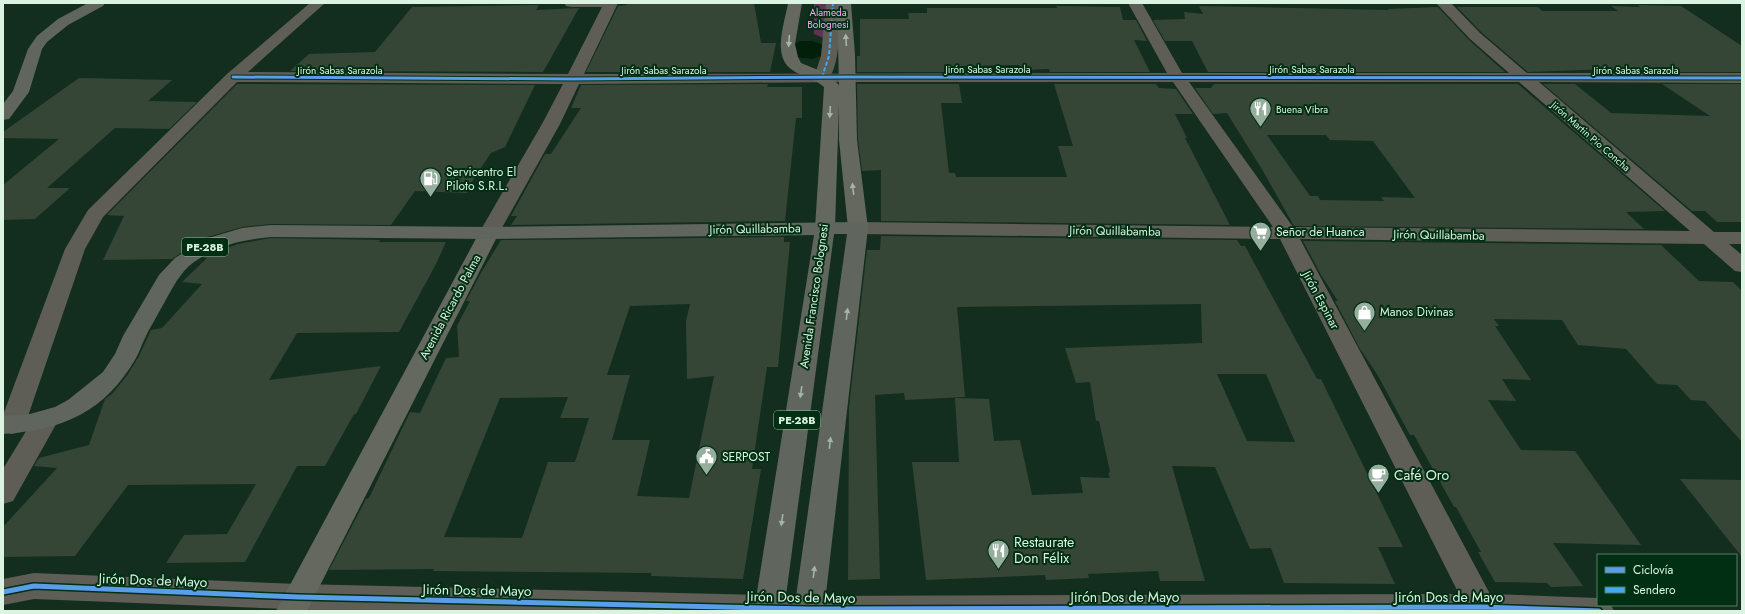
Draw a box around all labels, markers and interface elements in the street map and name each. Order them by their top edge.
park label: Alameda Bolognesi [807,5,849,32]
one-way arrow [843,34,850,46]
one-way arrow [786,35,793,48]
street label: Jirón Sabas Sarazola [943,62,1031,77]
street label: Jirón Sabas Sarazola [1267,62,1355,77]
street label: Jirón Sabas Sarazola [295,63,383,78]
street label: Jirón Sabas Sarazola [619,63,707,78]
street label: Jirón Sabas Sarazola [1591,63,1679,78]
restaurant icon: Buena Vibra [1247,96,1273,129]
street label: Jirón Martin Pio Concha [1546,96,1634,175]
place label: Buena Vibra [1276,102,1328,117]
one-way arrow [827,106,834,118]
place label: Servicentro El Piloto S.R.L. [446,163,516,195]
fuel station icon: Servicentro El Piloto S.R.L. [417,166,443,199]
one-way arrow [850,183,857,195]
street label: Jirón Quillabamba [707,219,801,239]
supermarket icon: Señor de Huanca [1248,219,1274,252]
street label: Jirón Quillabamba [1067,221,1161,241]
street label: Avenida Francisco Bolognesi [795,223,833,369]
place label: Señor de Huanca [1276,223,1365,241]
street label: Jirón Quillabamba [1391,225,1485,245]
road number: PE-28B [182,238,228,256]
street label: Avenida Ricardo Palma [415,251,485,363]
street label: Jirón Espinar [1297,266,1344,333]
shop icon: Manos Divinas [1352,299,1378,332]
place label: Manos Divinas [1380,303,1454,321]
one-way arrow [844,308,850,320]
one-way arrow [798,385,804,398]
road number: PE-28B [774,411,820,429]
one-way arrow [827,437,833,449]
public building icon: SERPOST [694,444,720,477]
place label: SERPOST [722,448,771,466]
cafe icon: Café Oro [1366,462,1392,495]
place label: Café Oro [1394,465,1449,485]
one-way arrow [779,514,785,526]
place label: Restaurate Don Félix [1014,532,1074,568]
restaurant icon: Restaurate Don Félix [985,537,1011,570]
legend [1597,554,1737,606]
text: Ciclovía [1633,561,1674,579]
one-way arrow [811,566,817,578]
street label: Jirón Dos de Mayo [96,568,208,592]
street label: Jirón Dos de Mayo [420,579,532,601]
text: Sendero [1633,581,1676,599]
street label: Jirón Dos de Mayo [744,586,856,608]
street label: Jirón Dos de Mayo [1069,587,1180,607]
street label: Jirón Dos de Mayo [1393,587,1504,607]

